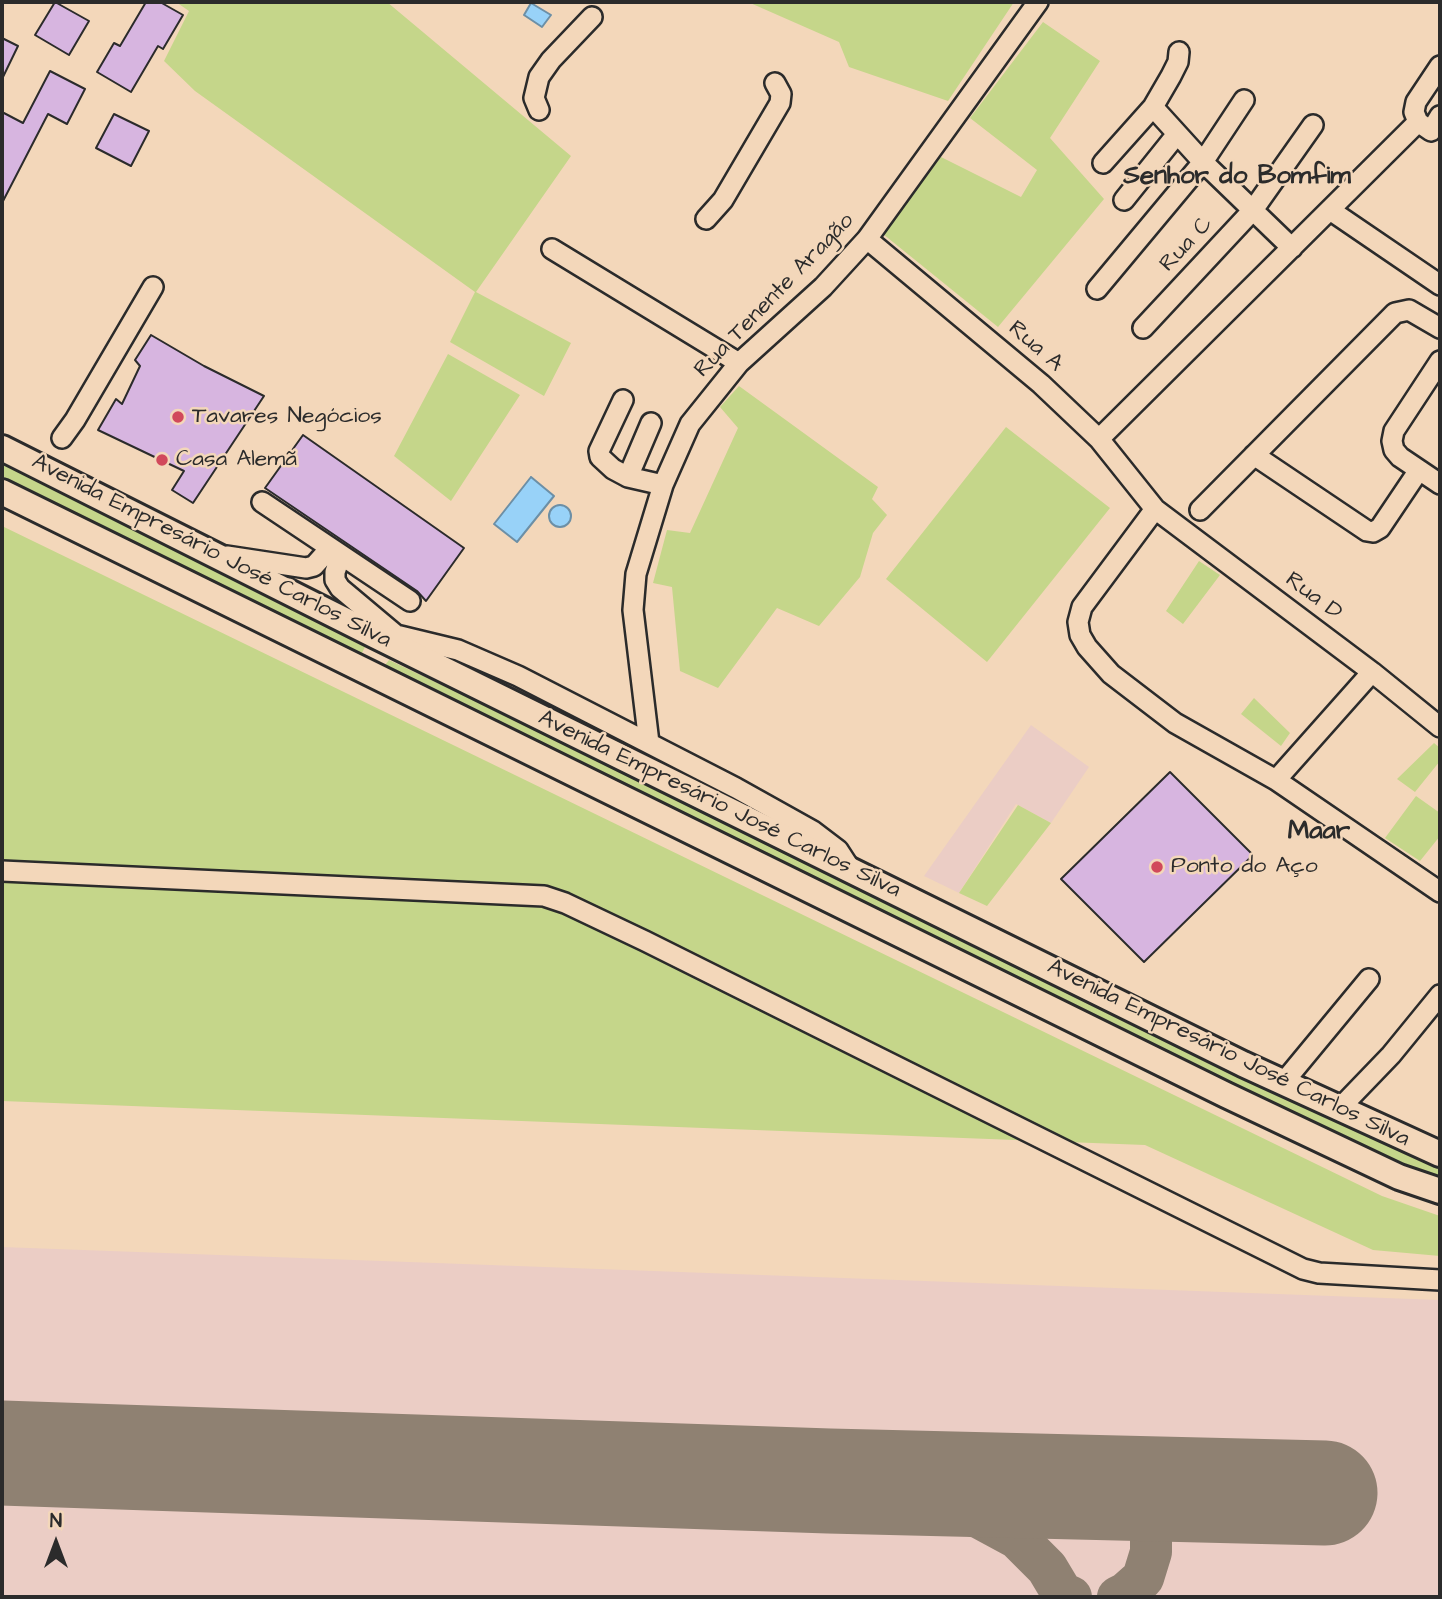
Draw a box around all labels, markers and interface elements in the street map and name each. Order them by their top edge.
district label: Senhor do Bomfim [1123,162,1351,194]
street label: Rua Tenente Aragão [689,208,861,384]
street label: Rua C [1155,212,1219,278]
street label: Rua A [1002,316,1068,378]
place label: Tavares Negócios [192,403,382,431]
marker: Tavares Negócios [170,409,186,425]
place label: Casa Alemã [176,446,297,474]
street label: Avenida Empresário José Carlos Silva [27,449,395,655]
marker: Casa Alemã [154,452,170,468]
street label: Rua D [1279,567,1347,627]
street label: Avenida Empresário José Carlos Silva [533,705,905,905]
district label: Maar [1288,817,1350,849]
place label: Ponto do Aço [1171,853,1318,881]
marker: Ponto do Aço [1149,859,1165,875]
street label: Avenida Empresário José Carlos Silva [1042,954,1414,1154]
north arrow [21,1508,91,1578]
text: N [50,1508,62,1535]

